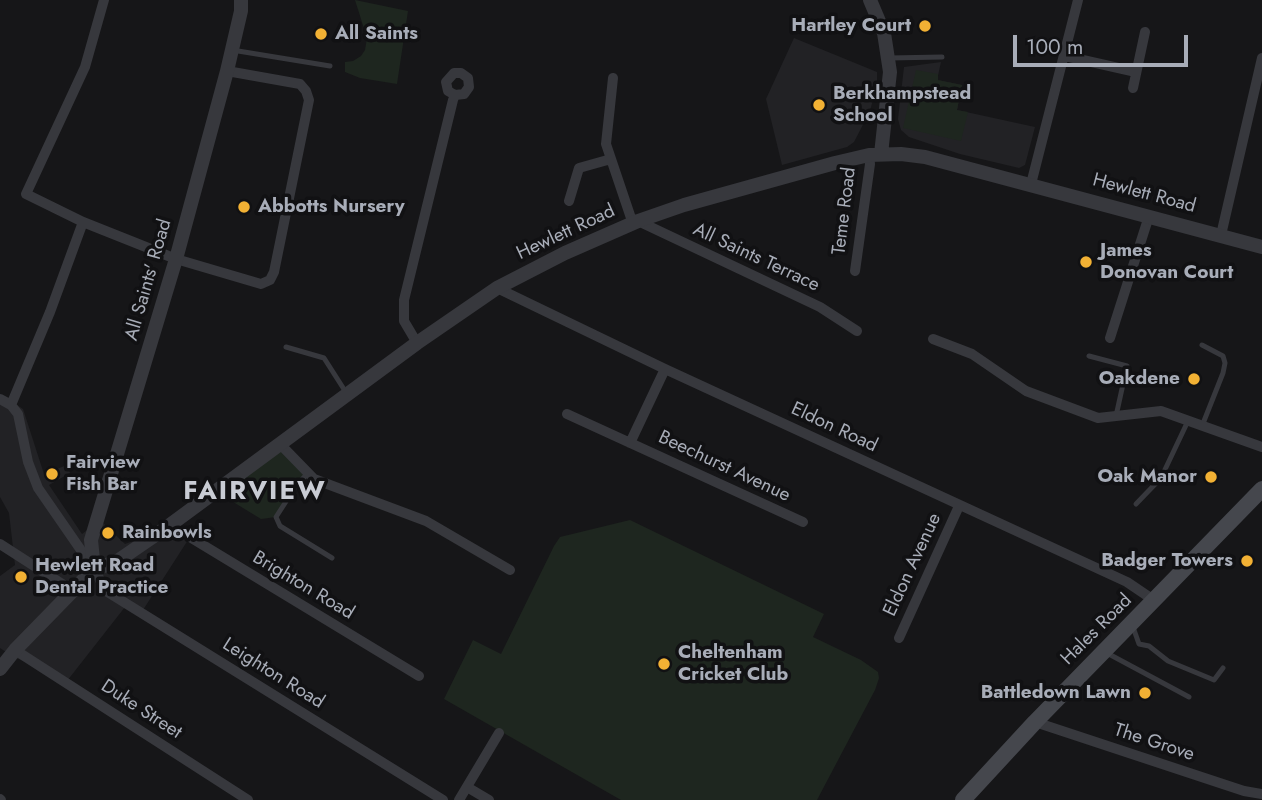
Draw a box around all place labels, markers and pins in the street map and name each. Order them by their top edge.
place label: Hartley Court [791,15,911,37]
marker: Hartley Court [917,18,933,34]
place label: All Saints [335,23,418,45]
marker: All Saints [313,26,329,42]
place label: Berkhampstead School [833,83,971,127]
marker: Berkhampstead School [811,97,827,113]
place label: Abbotts Nursery [258,196,405,218]
marker: Abbotts Nursery [236,199,252,215]
place label: James Donovan Court [1100,240,1233,284]
marker: James Donovan Court [1078,254,1094,270]
place label: Oakdene [1099,368,1180,390]
marker: Oakdene [1186,371,1202,387]
place label: Fairview Fish Bar [66,452,140,496]
marker: Fairview Fish Bar [44,466,60,482]
place label: Oak Manor [1097,466,1197,488]
marker: Oak Manor [1203,469,1219,485]
place label: Rainbowls [122,522,212,544]
marker: Rainbowls [100,525,116,541]
place label: Badger Towers [1101,550,1233,572]
marker: Badger Towers [1239,553,1255,569]
place label: Hewlett Road Dental Practice [35,555,168,599]
marker: Hewlett Road Dental Practice [13,569,29,585]
place label: Cheltenham Cricket Club [678,642,788,686]
marker: Cheltenham Cricket Club [656,656,672,672]
place label: Battledown Lawn [981,682,1131,704]
marker: Battledown Lawn [1137,685,1153,701]

